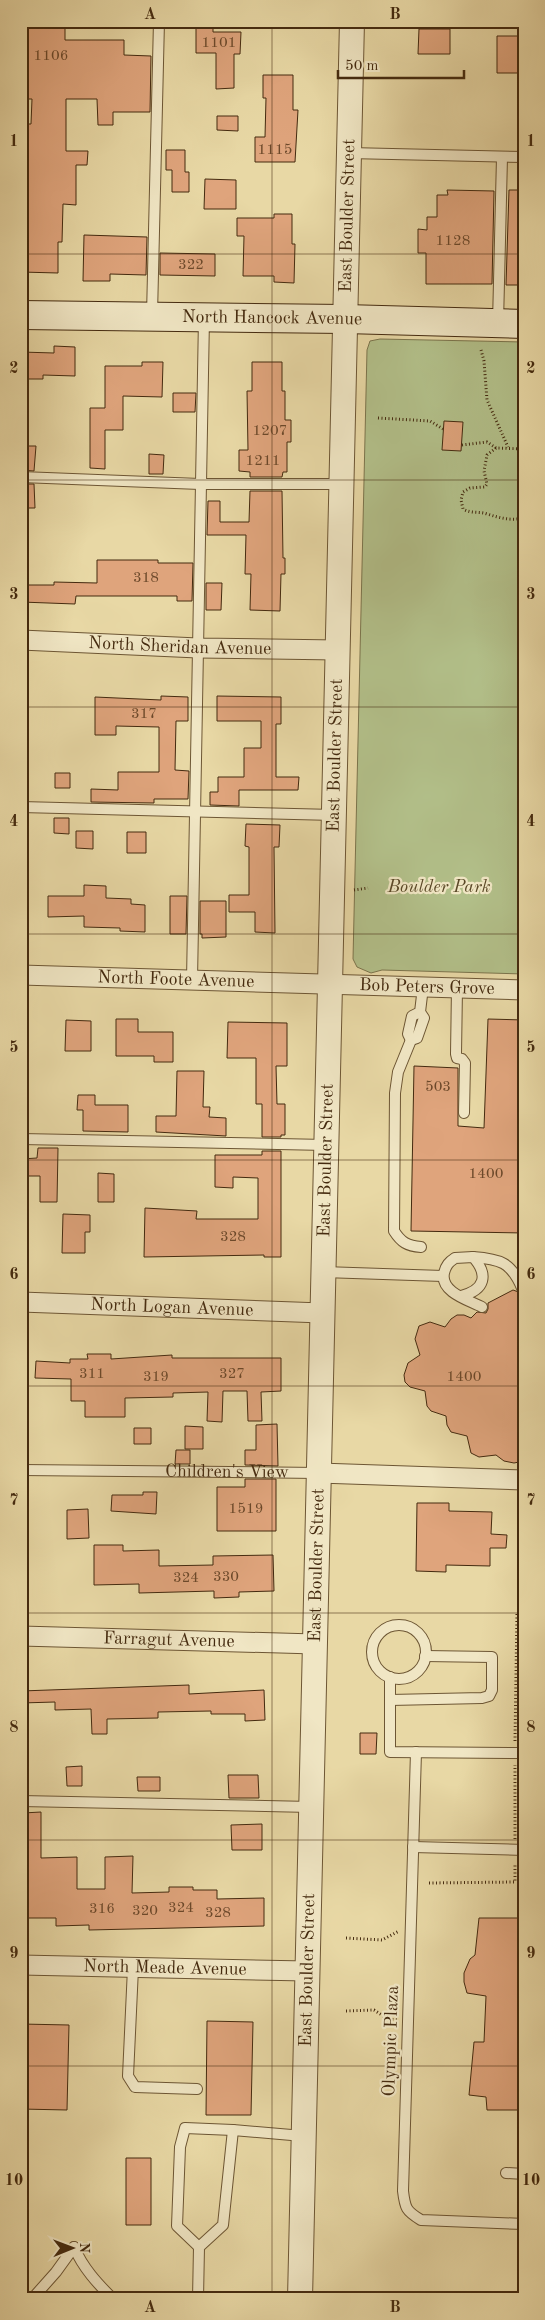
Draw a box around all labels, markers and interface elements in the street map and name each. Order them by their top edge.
text: A [144,7,156,23]
text: B [389,7,401,23]
house number: 1101 [202,36,236,51]
scale bar [338,48,464,80]
house number: 1106 [34,49,68,64]
text: 50 m [345,59,379,74]
text: 1 [9,134,19,150]
text: 1 [526,134,536,150]
street label: East Boulder Street [337,138,358,293]
house number: 1115 [258,143,292,158]
house number: 1128 [436,234,470,249]
house number: 322 [178,258,204,273]
street label: North Hancock Avenue [182,308,362,328]
text: 2 [9,361,19,377]
text: 2 [526,361,536,377]
house number: 1207 [253,424,287,439]
house number: 1211 [246,454,280,469]
house number: 318 [133,571,159,586]
text: 3 [9,587,19,603]
text: 3 [526,587,536,603]
street label: North Sheridan Avenue [88,634,272,658]
street label: East Boulder Street [324,678,346,833]
house number: 317 [131,707,157,722]
text: 4 [9,814,19,830]
text: 4 [526,814,536,830]
park label: Boulder Park [386,878,491,896]
street label: North Foote Avenue [97,968,255,991]
street label: Bob Peters Grove [359,976,495,998]
text: 5 [9,1040,19,1056]
text: 5 [526,1040,536,1056]
house number: 503 [425,1080,451,1095]
street label: East Boulder Street [315,1083,337,1238]
house number: 1400 [469,1167,503,1182]
house number: 328 [220,1230,246,1245]
text: 6 [9,1267,19,1283]
text: 6 [526,1267,536,1283]
street label: North Logan Avenue [90,1296,254,1319]
house number: 311 [79,1367,105,1382]
house number: 327 [219,1367,245,1382]
house number: 319 [143,1370,169,1385]
house number: 1400 [447,1370,481,1385]
street label: Children's View [165,1462,289,1482]
street label: East Boulder Street [306,1488,328,1642]
text: 7 [9,1493,19,1509]
text: 7 [526,1493,536,1509]
house number: 1519 [229,1502,263,1517]
house number: 330 [213,1570,239,1585]
house number: 324 [173,1571,199,1586]
street label: Farragut Avenue [103,1629,235,1651]
text: 8 [9,1720,19,1736]
text: 8 [526,1720,536,1736]
street label: East Boulder Street [297,1893,318,2047]
house number: 324 [168,1901,194,1916]
house number: 316 [89,1902,115,1917]
house number: 320 [132,1904,158,1919]
house number: 328 [205,1906,231,1921]
text: 9 [9,1946,19,1962]
text: 9 [526,1946,536,1962]
street label: North Meade Avenue [83,1957,247,1979]
street label: Olympic Plaza [380,1985,402,2097]
text: 10 [5,2173,23,2189]
text: 10 [522,2173,540,2189]
north arrow [48,2222,98,2272]
text: N [77,2242,91,2254]
text: A [144,2300,156,2316]
text: B [389,2300,401,2316]

